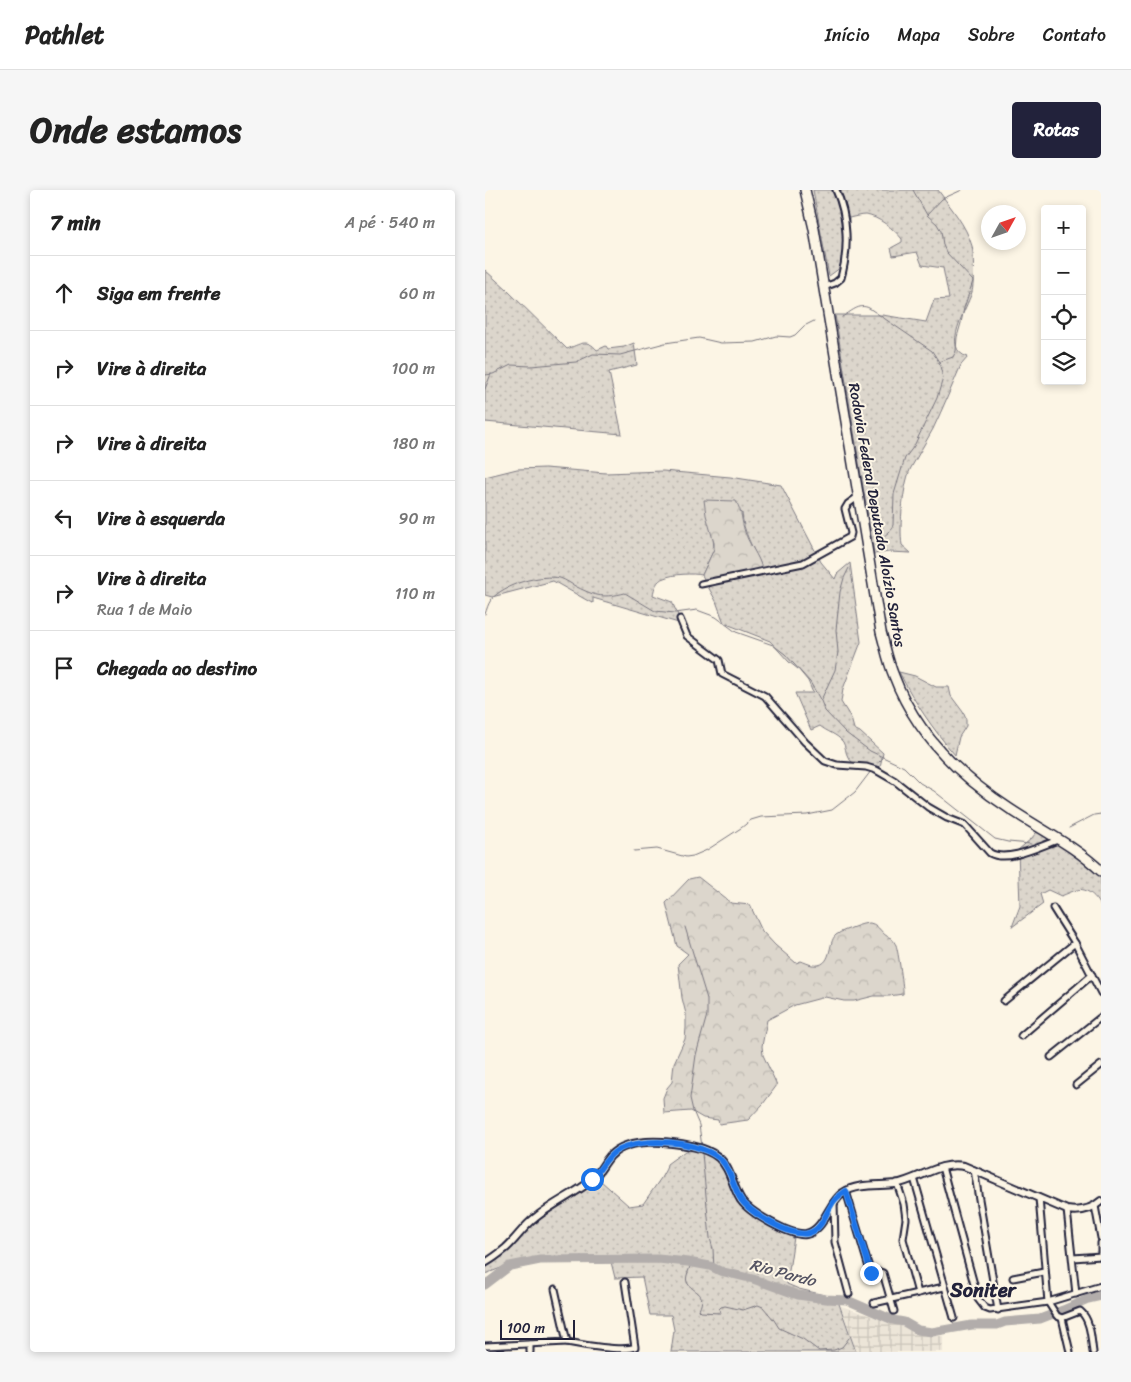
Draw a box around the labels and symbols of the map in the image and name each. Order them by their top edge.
north arrow [981,205,1026,250]
street label: Rodovia Federal Deputado Aloízio Santos [841,381,913,649]
route start [581,1168,604,1191]
water label: Rio Pardo [747,1250,821,1296]
route end [860,1262,883,1285]
district label: Soniter [949,1273,1018,1308]
scale bar [500,1317,575,1340]

